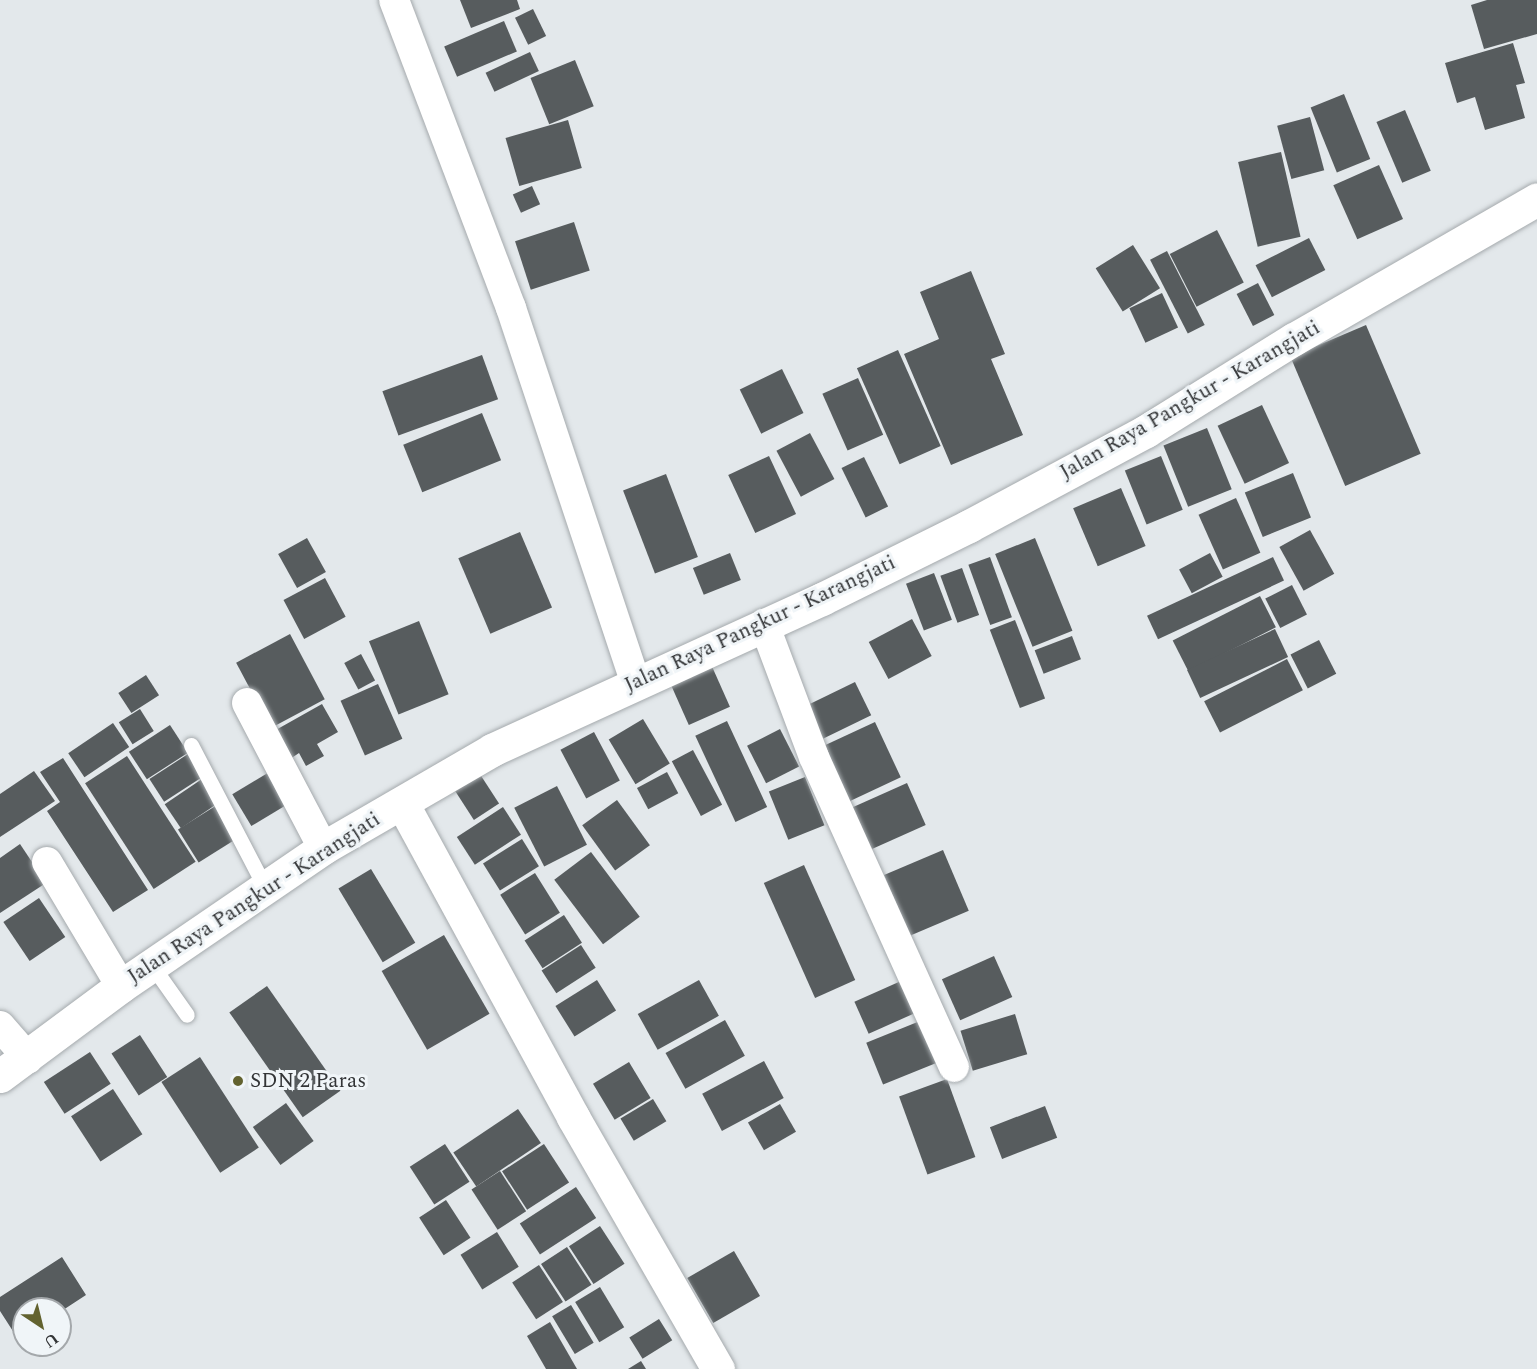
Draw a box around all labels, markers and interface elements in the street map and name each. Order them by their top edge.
street label: Jalan Raya Pangkur - Karangjati [1055,315,1325,485]
street label: Jalan Raya Pangkur - Karangjati [620,550,900,698]
street label: Jalan Raya Pangkur - Karangjati [123,807,385,989]
place label: SDN 2 Paras [250,1068,366,1094]
marker: SDN 2 Paras [231,1074,245,1088]
north arrow [12,1297,72,1357]
text: U [39,1326,64,1354]

